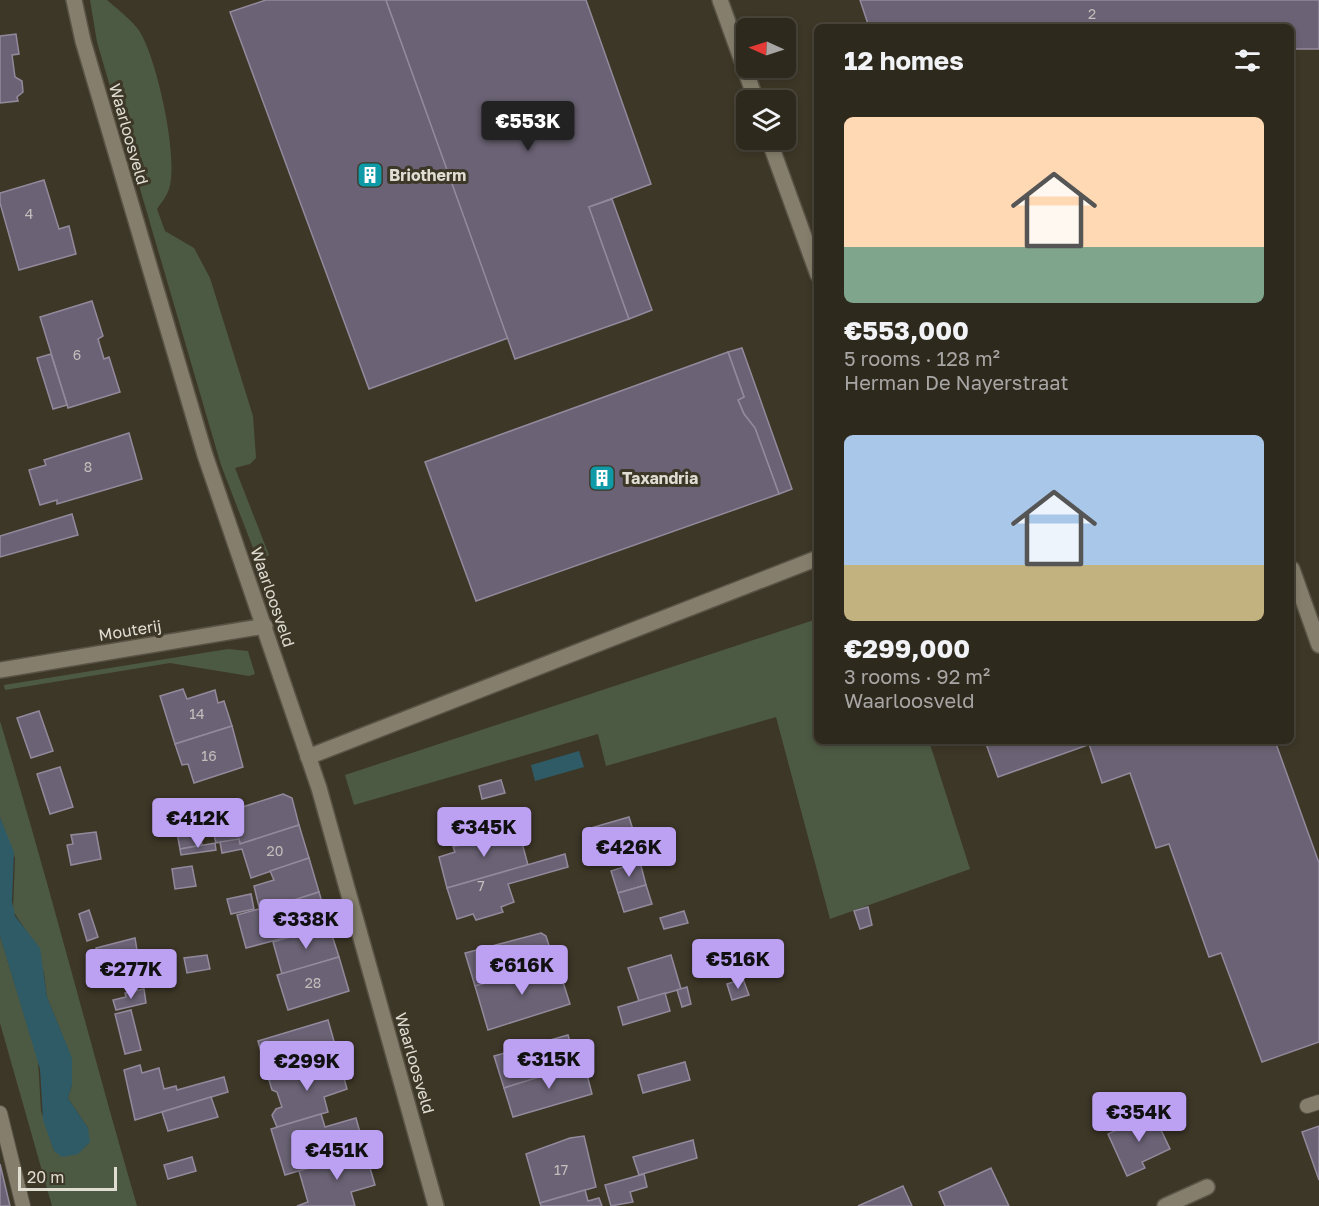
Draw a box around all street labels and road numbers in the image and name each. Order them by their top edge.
street label: Waarloosveld [105,81,153,187]
street label: Waarloosveld [247,544,299,650]
street label: Mouterij [97,615,163,645]
street label: Waarloosveld [391,1010,439,1116]

